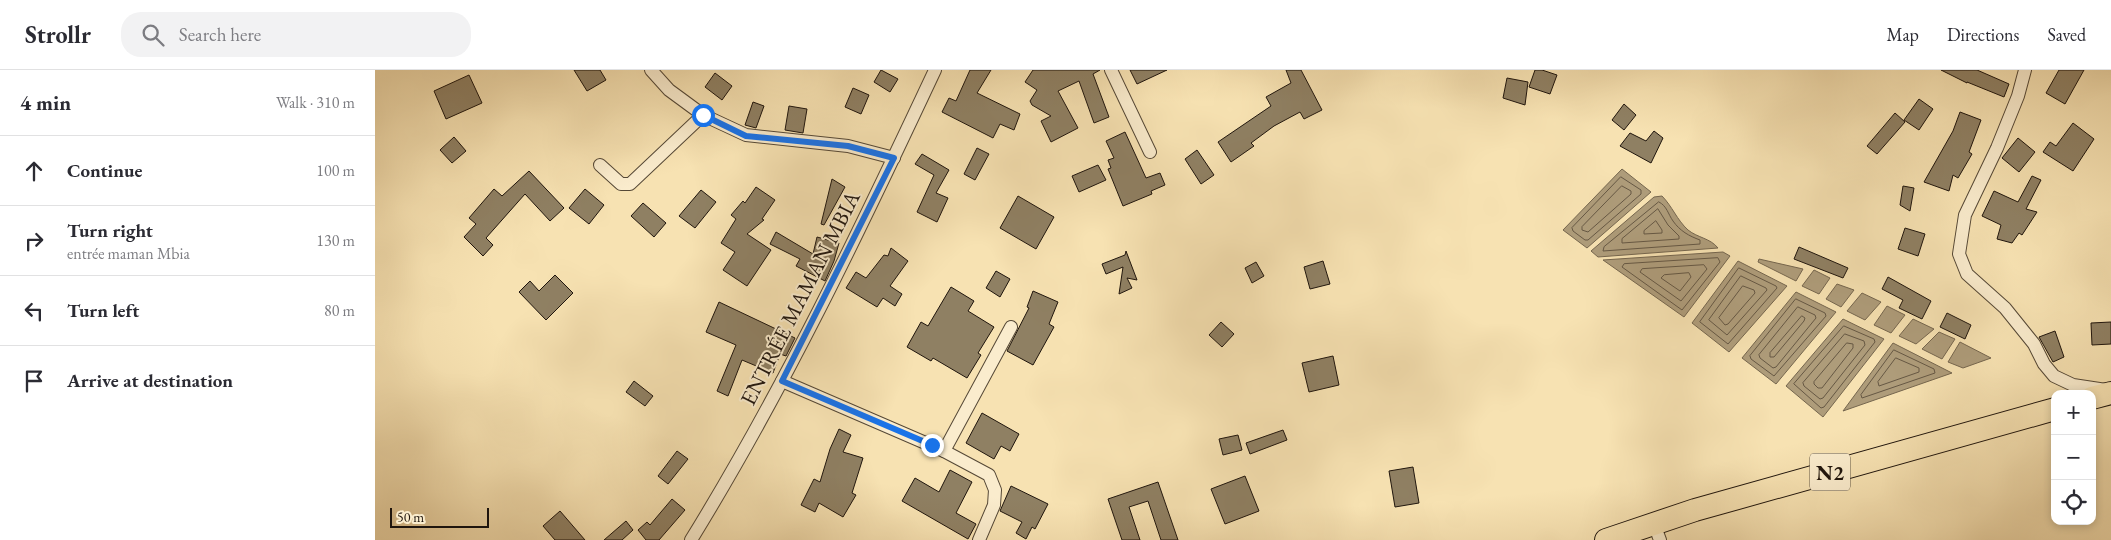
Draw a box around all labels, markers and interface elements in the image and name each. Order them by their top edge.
search box [121,12,471,57]
text: Strollr [25,19,91,50]
icon: search [139,21,167,49]
text: Search here [179,22,261,47]
text: Map [1887,23,1919,46]
text: Directions [1947,23,2019,46]
text: Saved [2047,23,2086,46]
text: 4 min [20,89,71,116]
text: Walk · 310 m [276,92,355,113]
route start [692,104,715,127]
icon: ahead [20,157,48,185]
text: Continue [67,158,142,183]
text: 100 m [316,160,355,181]
street label: ENTRÉE MAMAN MBIA [733,185,867,410]
text: Turn right [67,218,153,243]
icon: right [20,227,48,255]
text: 130 m [316,230,355,251]
text: entrée maman Mbia [67,243,190,264]
icon: left [20,297,48,325]
text: Turn left [67,298,139,323]
text: 80 m [324,300,355,321]
icon: arrive [20,367,48,395]
text: Arrive at destination [67,368,233,393]
map controls [2051,390,2096,525]
button: + [2051,390,2096,435]
route end [921,434,944,457]
button: − [2051,435,2096,480]
road number: N2 [1810,454,1850,491]
button: locate [2051,480,2096,525]
scale bar [390,505,489,528]
text: 50 m [397,508,424,526]

